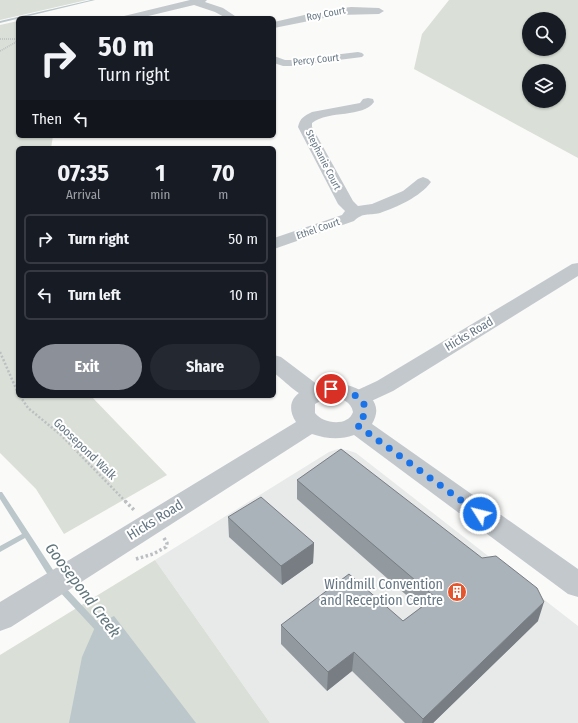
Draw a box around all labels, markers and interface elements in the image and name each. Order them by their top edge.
street label: Roy Court [305,4,347,24]
map controls [522,12,566,108]
button: search [522,12,566,56]
text: 50 m [98,30,154,63]
icon: right [32,32,84,84]
street label: Percy Court [292,52,340,68]
text: Turn right [98,64,170,86]
button: layers [522,64,566,108]
icon: left [70,108,92,130]
text: Then [32,110,62,128]
street label: Stephanie Court [303,128,344,193]
text: 07:35 [57,159,109,187]
text: 1 [155,159,165,187]
text: 70 [212,159,235,187]
text: Arrival [66,187,100,202]
text: min [150,187,170,202]
text: m [218,187,228,202]
street label: Ethel Court [295,216,342,242]
icon: right [34,228,56,250]
text: Turn right [68,230,129,248]
text: 50 m [228,230,258,248]
icon: left [34,284,56,306]
text: Turn left [68,286,121,304]
text: 10 m [229,286,258,304]
street label: Hicks Road [442,314,496,354]
button: Exit [32,344,142,390]
button: Share [150,344,260,390]
pin [314,372,348,406]
icon: arrive [320,378,342,400]
street label: Goosepond Walk [51,415,120,483]
position arrow [459,493,501,535]
street label: Hicks Road [124,496,186,544]
water label: Goosepond Creek [41,539,125,641]
place label: Windmill Convention and Reception Centre [320,576,443,609]
building icon: Windmill Convention and Reception Centre [446,581,468,603]

